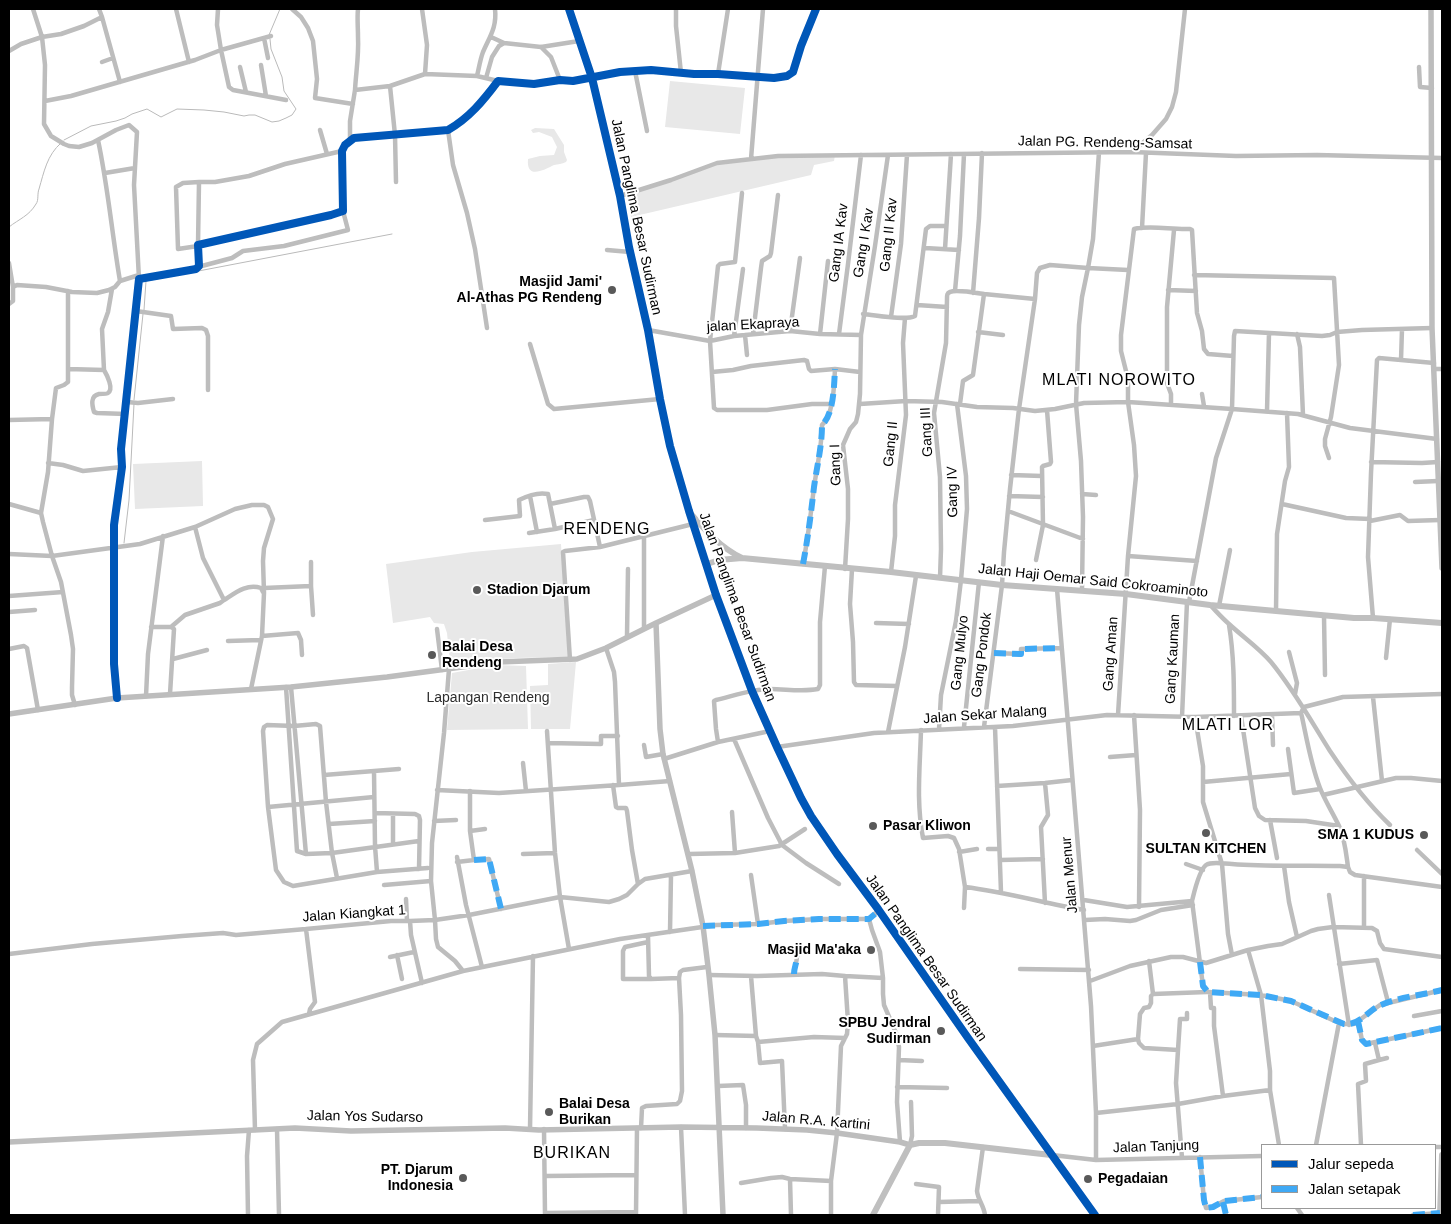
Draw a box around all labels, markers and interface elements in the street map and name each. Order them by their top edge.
street label: Jalan Panglima Besar Sudirman [607,117,665,317]
street label: Jalan PG. Rendeng-Samsat [1018,133,1192,153]
street label: Gang II Kav [877,197,901,273]
street label: Gang IA Kav [826,203,852,283]
street label: Gang I Kav [850,207,878,279]
place label: Masjid Jami' Al-Athas PG Rendeng [457,274,602,306]
marker: Masjid Jami' Al-Athas PG Rendeng [606,284,618,296]
street label: jalan Ekapraya [706,314,800,336]
district label: MLATI NOROWITO [1040,371,1198,391]
street label: Gang III [917,407,937,457]
street label: Gang II [880,420,902,468]
street label: Gang I [827,444,845,486]
street label: Gang IV [944,466,962,518]
street label: Jalan Panglima Besar Sudirman [695,510,779,704]
district label: RENDENG [563,520,651,540]
street label: Jalan Haji Oemar Said Cokroaminoto [977,561,1209,601]
place label: Stadion Djarum [487,582,590,598]
marker: Stadion Djarum [471,584,483,596]
street label: Gang Pondok [968,611,996,699]
street label: Gang Kauman [1162,613,1184,705]
street label: Gang Mulyo [948,615,972,691]
street label: Gang Aman [1100,616,1122,692]
place label: Balai Desa Rendeng [442,639,513,672]
marker: Balai Desa Rendeng [426,649,438,661]
park label: Lapangan Rendeng [426,690,550,706]
street label: Jalan Sekar Malang [923,702,1047,728]
district label: MLATI LOR [1181,716,1275,736]
place label: Pasar Kliwon [883,818,971,834]
marker: Pasar Kliwon [867,820,879,832]
marker: SULTAN KITCHEN [1200,827,1212,839]
place label: SMA 1 KUDUS [1318,827,1414,843]
marker: SMA 1 KUDUS [1418,829,1430,841]
street label: Jalan Menur [1058,836,1082,914]
place label: SULTAN KITCHEN [1146,841,1266,857]
street label: Jalan Panglima Besar Sudirman [862,871,990,1045]
street label: Jalan Kiangkat 1 [302,902,406,926]
place label: Masjid Ma'aka [767,942,861,958]
marker: Masjid Ma'aka [865,944,877,956]
place label: SPBU Jendral Sudirman [838,1015,931,1048]
marker: SPBU Jendral Sudirman [935,1025,947,1037]
place label: Balai Desa Burikan [559,1096,630,1128]
marker: Balai Desa Burikan [543,1106,555,1118]
street label: Jalan Yos Sudarso [307,1108,423,1126]
street label: Jalan R.A. Kartini [761,1108,871,1134]
street label: Jalan Tanjung [1113,1137,1199,1157]
district label: BURIKAN [532,1144,612,1164]
legend [1261,1144,1436,1209]
text: Jalur sepeda [1308,1155,1394,1172]
place label: PT. Djarum Indonesia [381,1162,453,1194]
place label: Pegadaian [1098,1171,1168,1187]
marker: PT. Djarum Indonesia [457,1172,469,1184]
marker: Pegadaian [1082,1173,1094,1185]
text: Jalan setapak [1308,1180,1401,1197]

